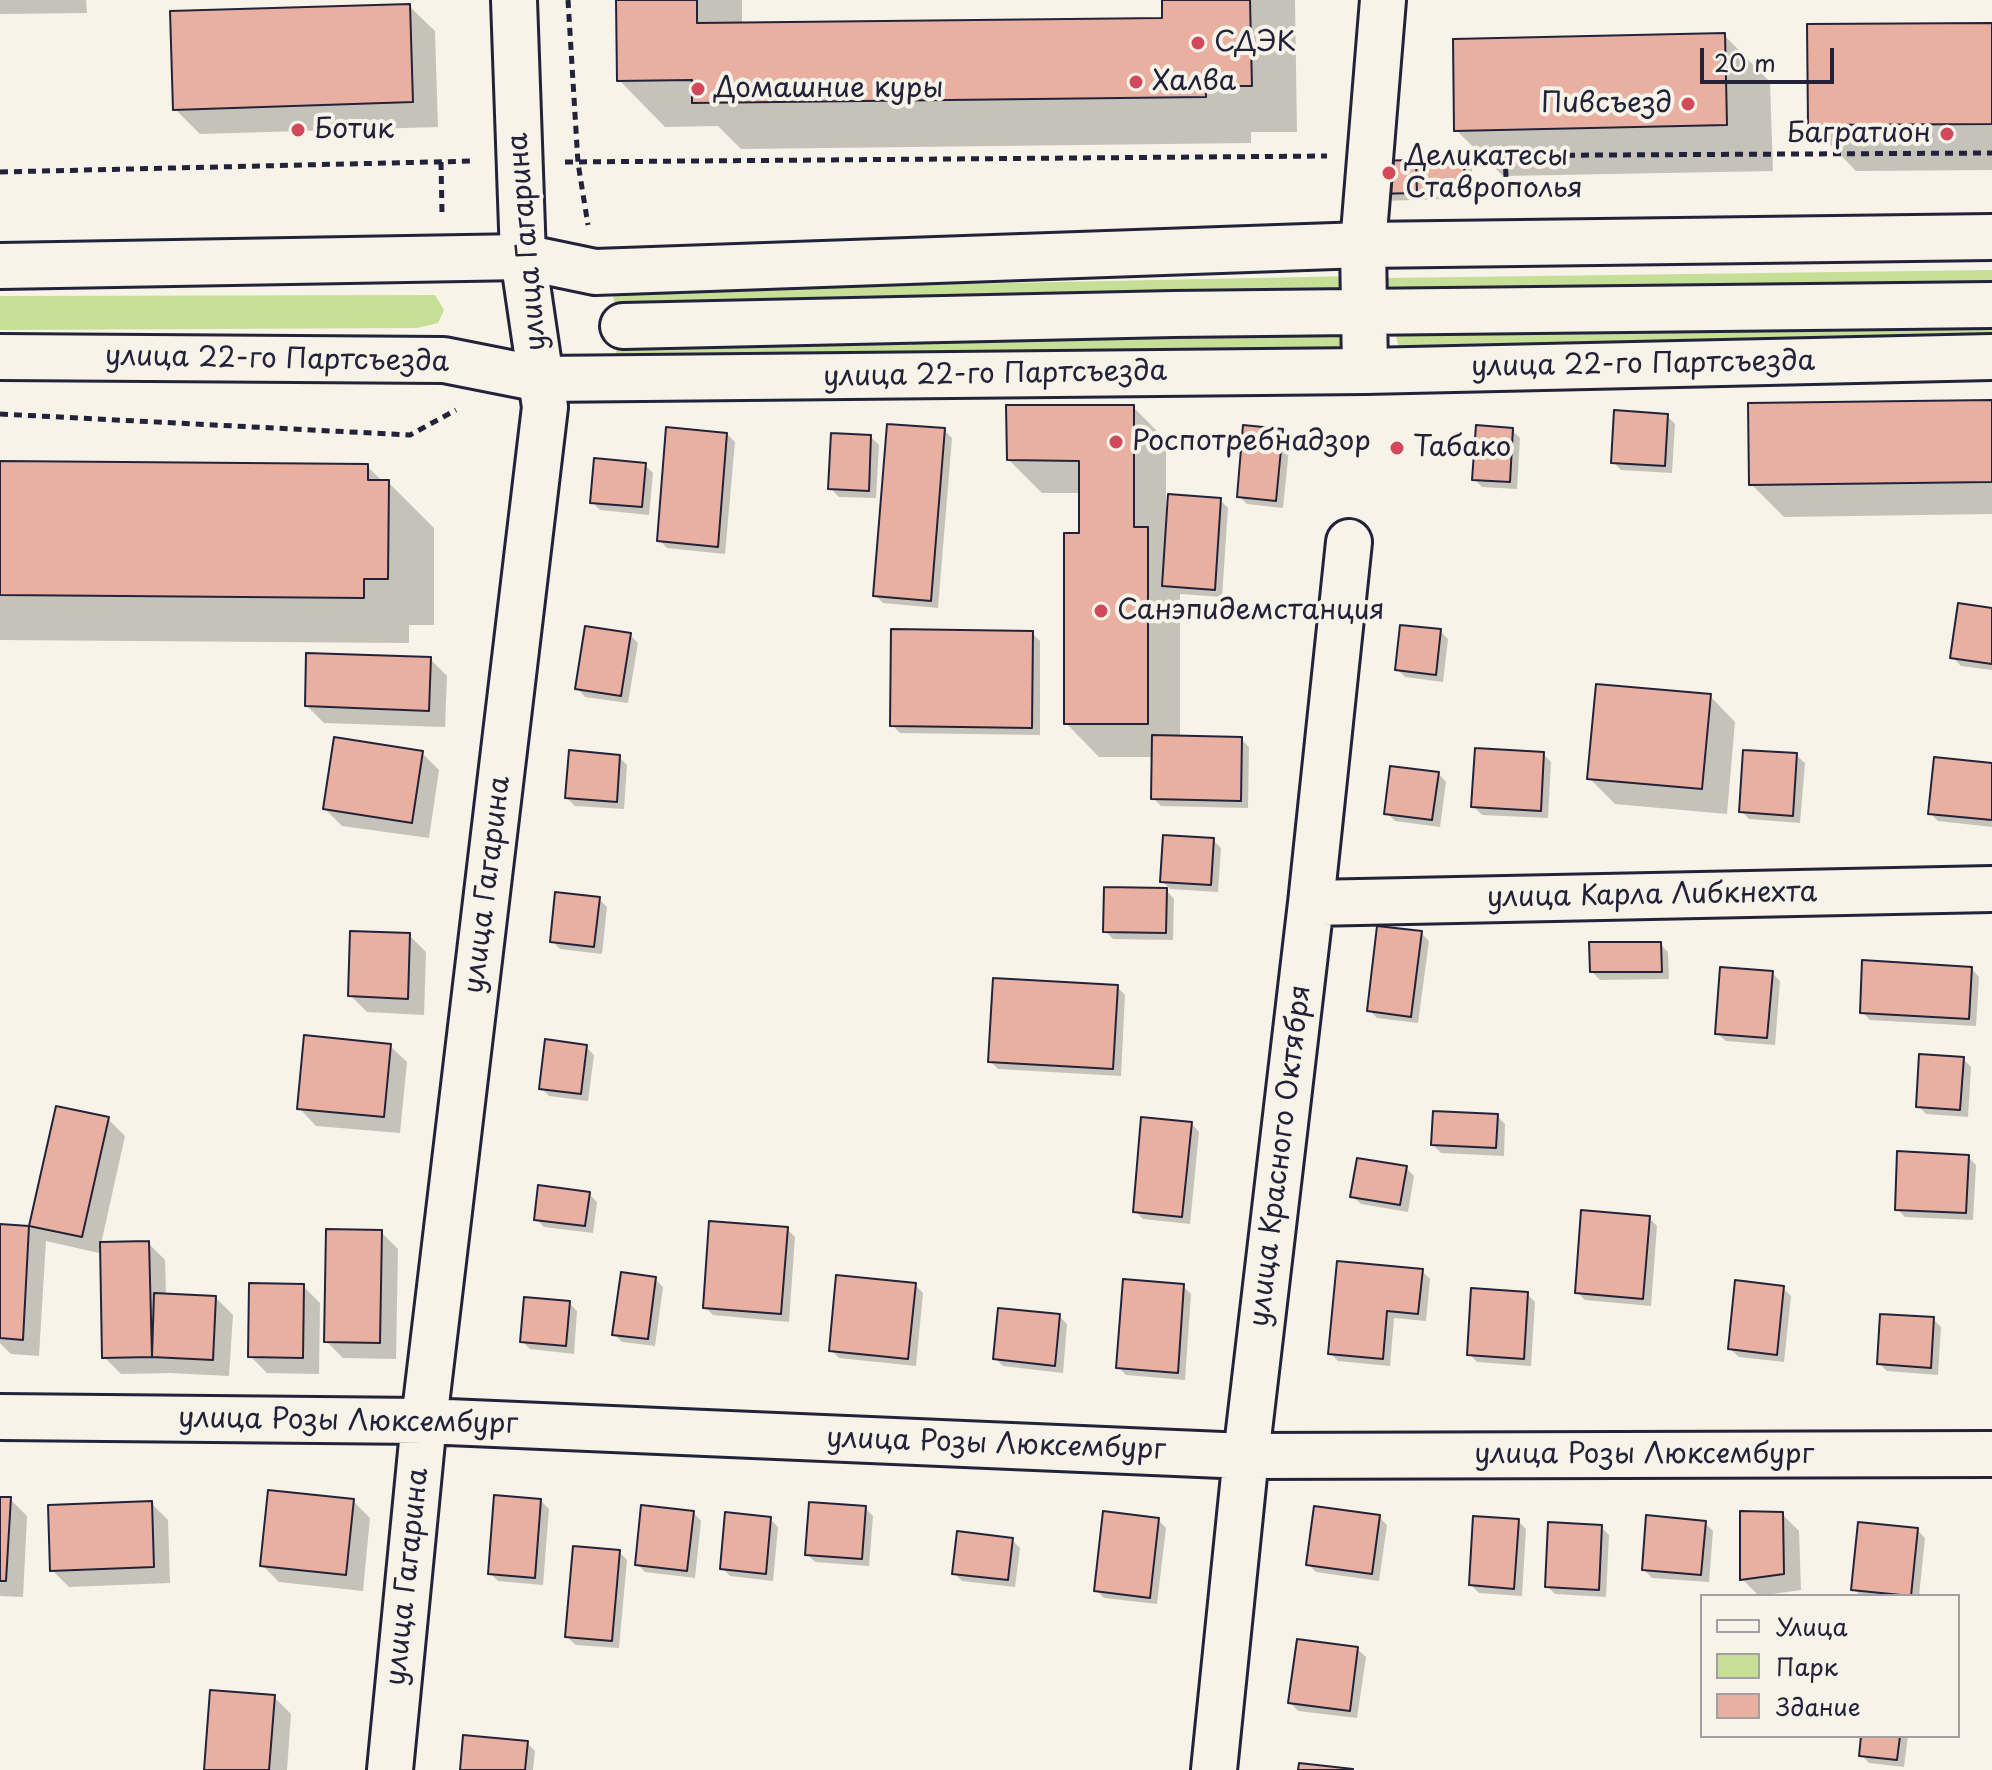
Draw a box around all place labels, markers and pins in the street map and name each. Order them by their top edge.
place label: СДЭК [1214,26,1296,60]
marker: СДЭК [1189,34,1207,52]
place label: Халва [1152,65,1236,99]
place label: Домашние куры [714,72,944,106]
marker: Халва [1127,73,1145,91]
marker: Домашние куры [689,80,707,98]
place label: Пивсъезд [1541,87,1672,121]
marker: Пивсъезд [1679,95,1697,113]
place label: Ботик [314,113,394,147]
place label: Багратион [1786,117,1931,151]
marker: Ботик [289,121,307,139]
marker: Багратион [1938,125,1956,143]
place label: Деликатесы Ставрополья [1405,140,1583,206]
marker: Деликатесы Ставрополья [1380,164,1398,182]
place label: Роспотребнадзор [1132,425,1371,459]
place label: Табако [1413,431,1511,465]
marker: Роспотребнадзор [1107,433,1125,451]
marker: Табако [1388,439,1406,457]
place label: Санэпидемстанция [1117,594,1385,628]
marker: Санэпидемстанция [1092,602,1110,620]

